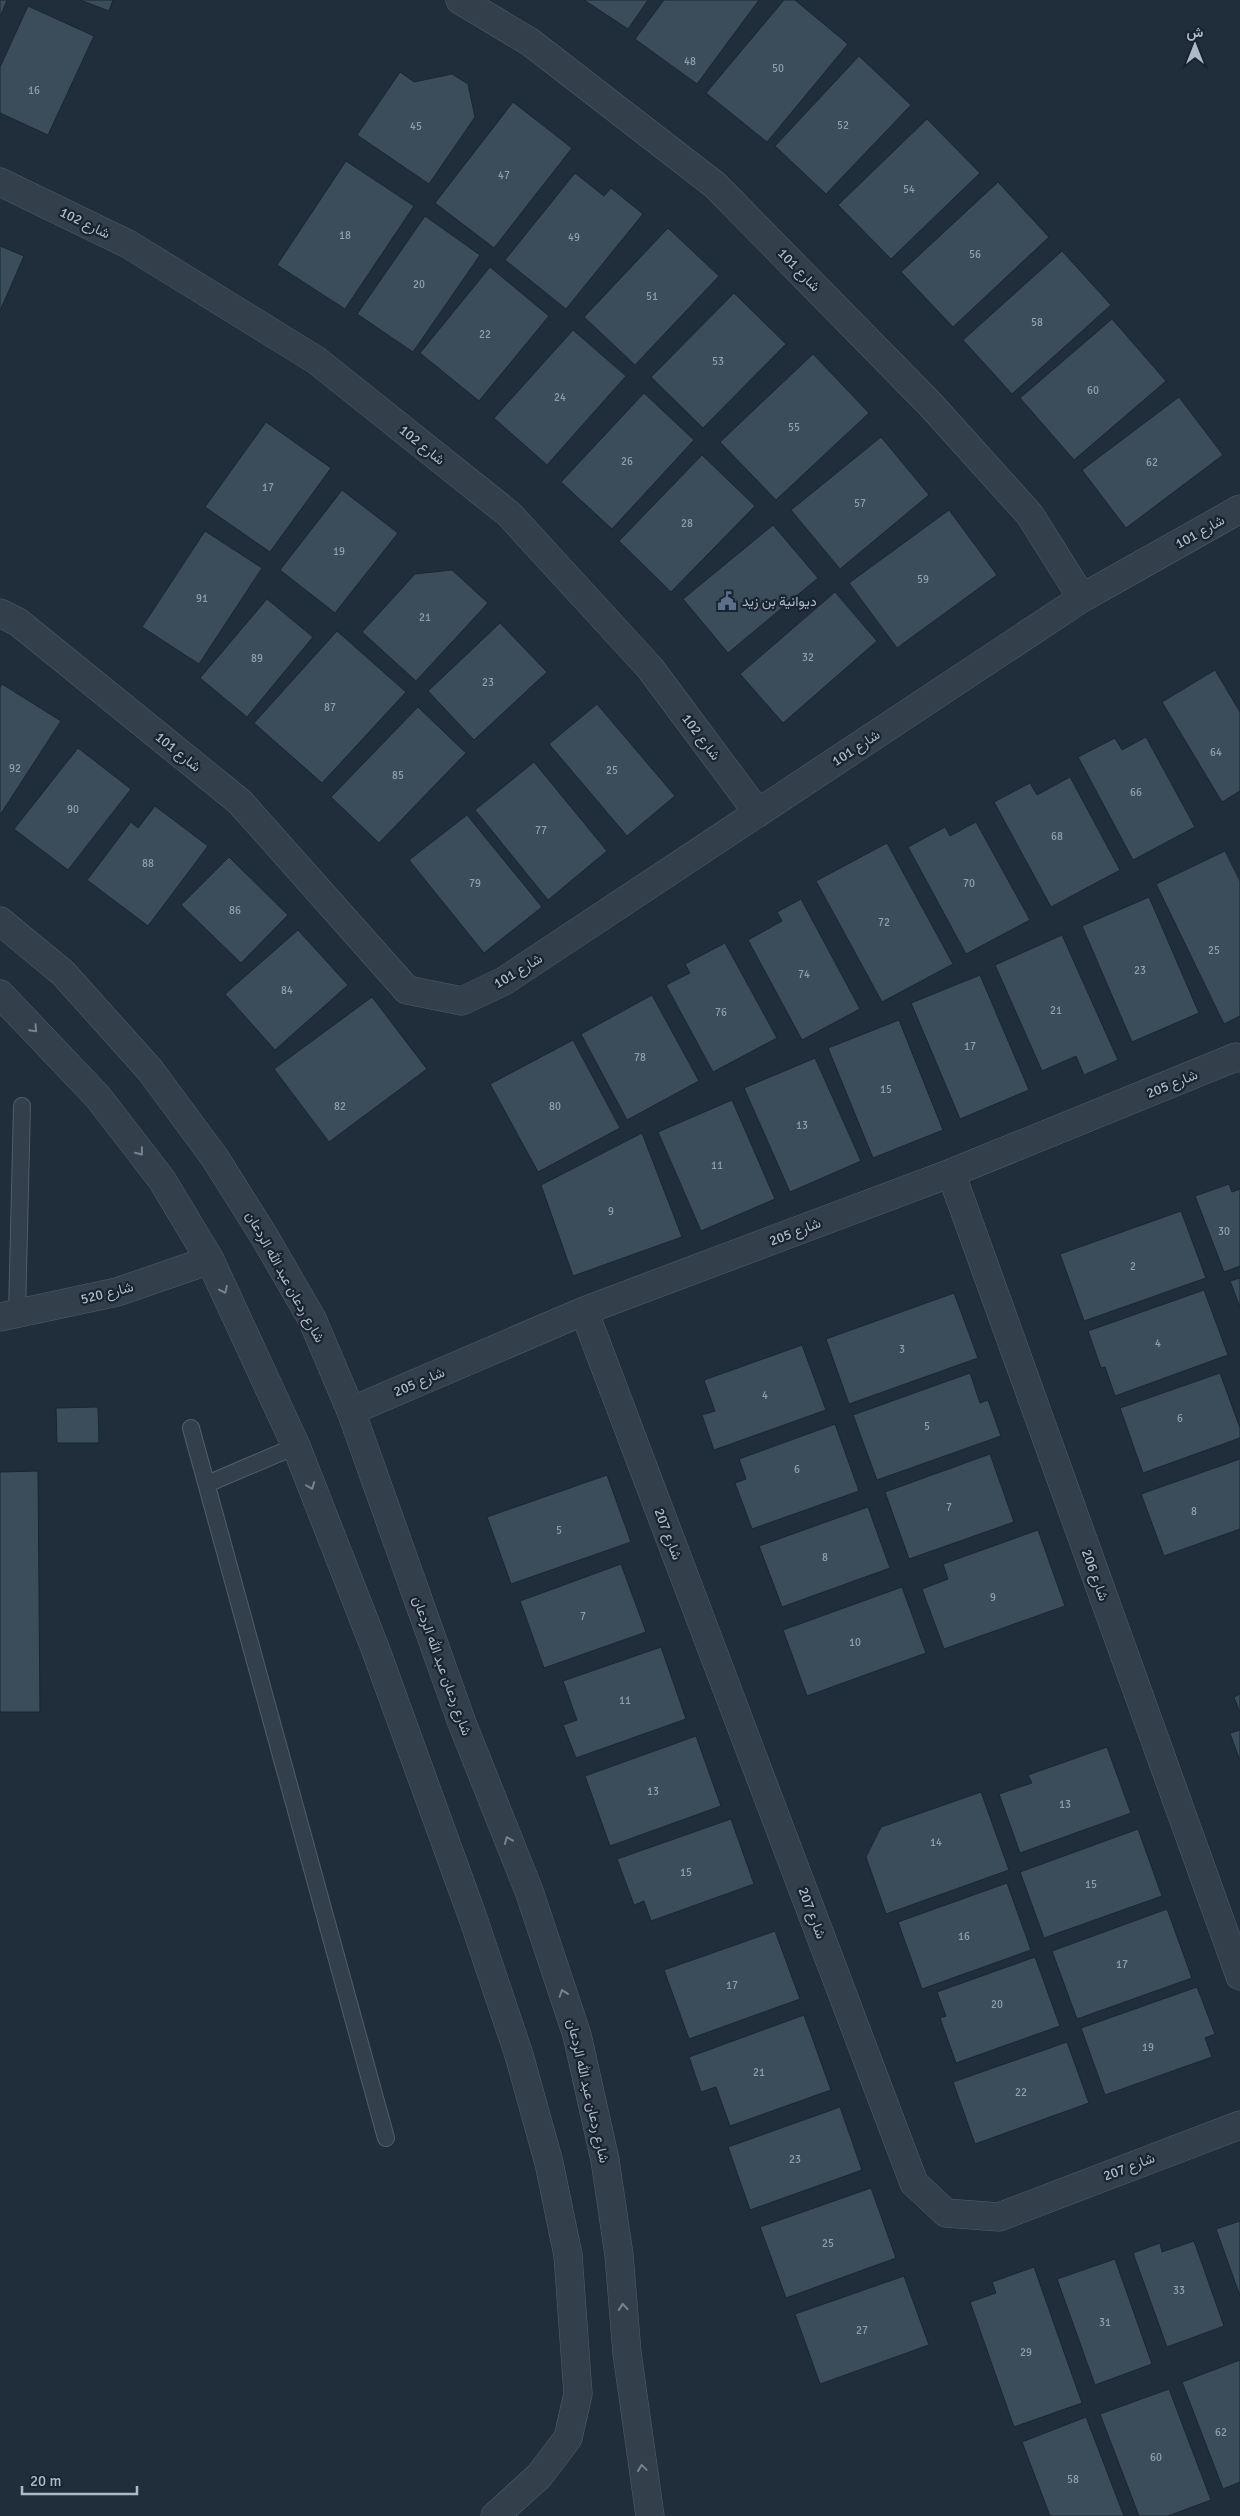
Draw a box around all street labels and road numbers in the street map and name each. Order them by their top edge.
street label: شارع 102 [56,204,113,244]
street label: شارع 101 [773,245,824,297]
street label: شارع 102 [394,421,448,470]
street label: شارع 101 [1172,511,1229,554]
street label: شارع 102 [676,710,724,765]
street label: شارع 101 [829,726,884,771]
street label: شارع 101 [150,728,204,777]
street label: شارع 101 [491,950,547,994]
street label: شارع 205 [1144,1066,1201,1104]
street label: شارع ردعان عبد الله الردعان [240,1208,328,1346]
street label: شارع 205 [767,1214,824,1251]
street label: شارع 520 [79,1278,136,1310]
street label: شارع 205 [391,1364,448,1402]
street label: شارع 207 [649,1506,686,1563]
street label: شارع 206 [1076,1547,1112,1604]
street label: شارع ردعان عبد الله الردعان [407,1594,475,1739]
street label: شارع 207 [793,1885,830,1942]
street label: شارع ردعان عبد الله الردعان [561,2017,613,2165]
street label: شارع 207 [1101,2149,1158,2186]

